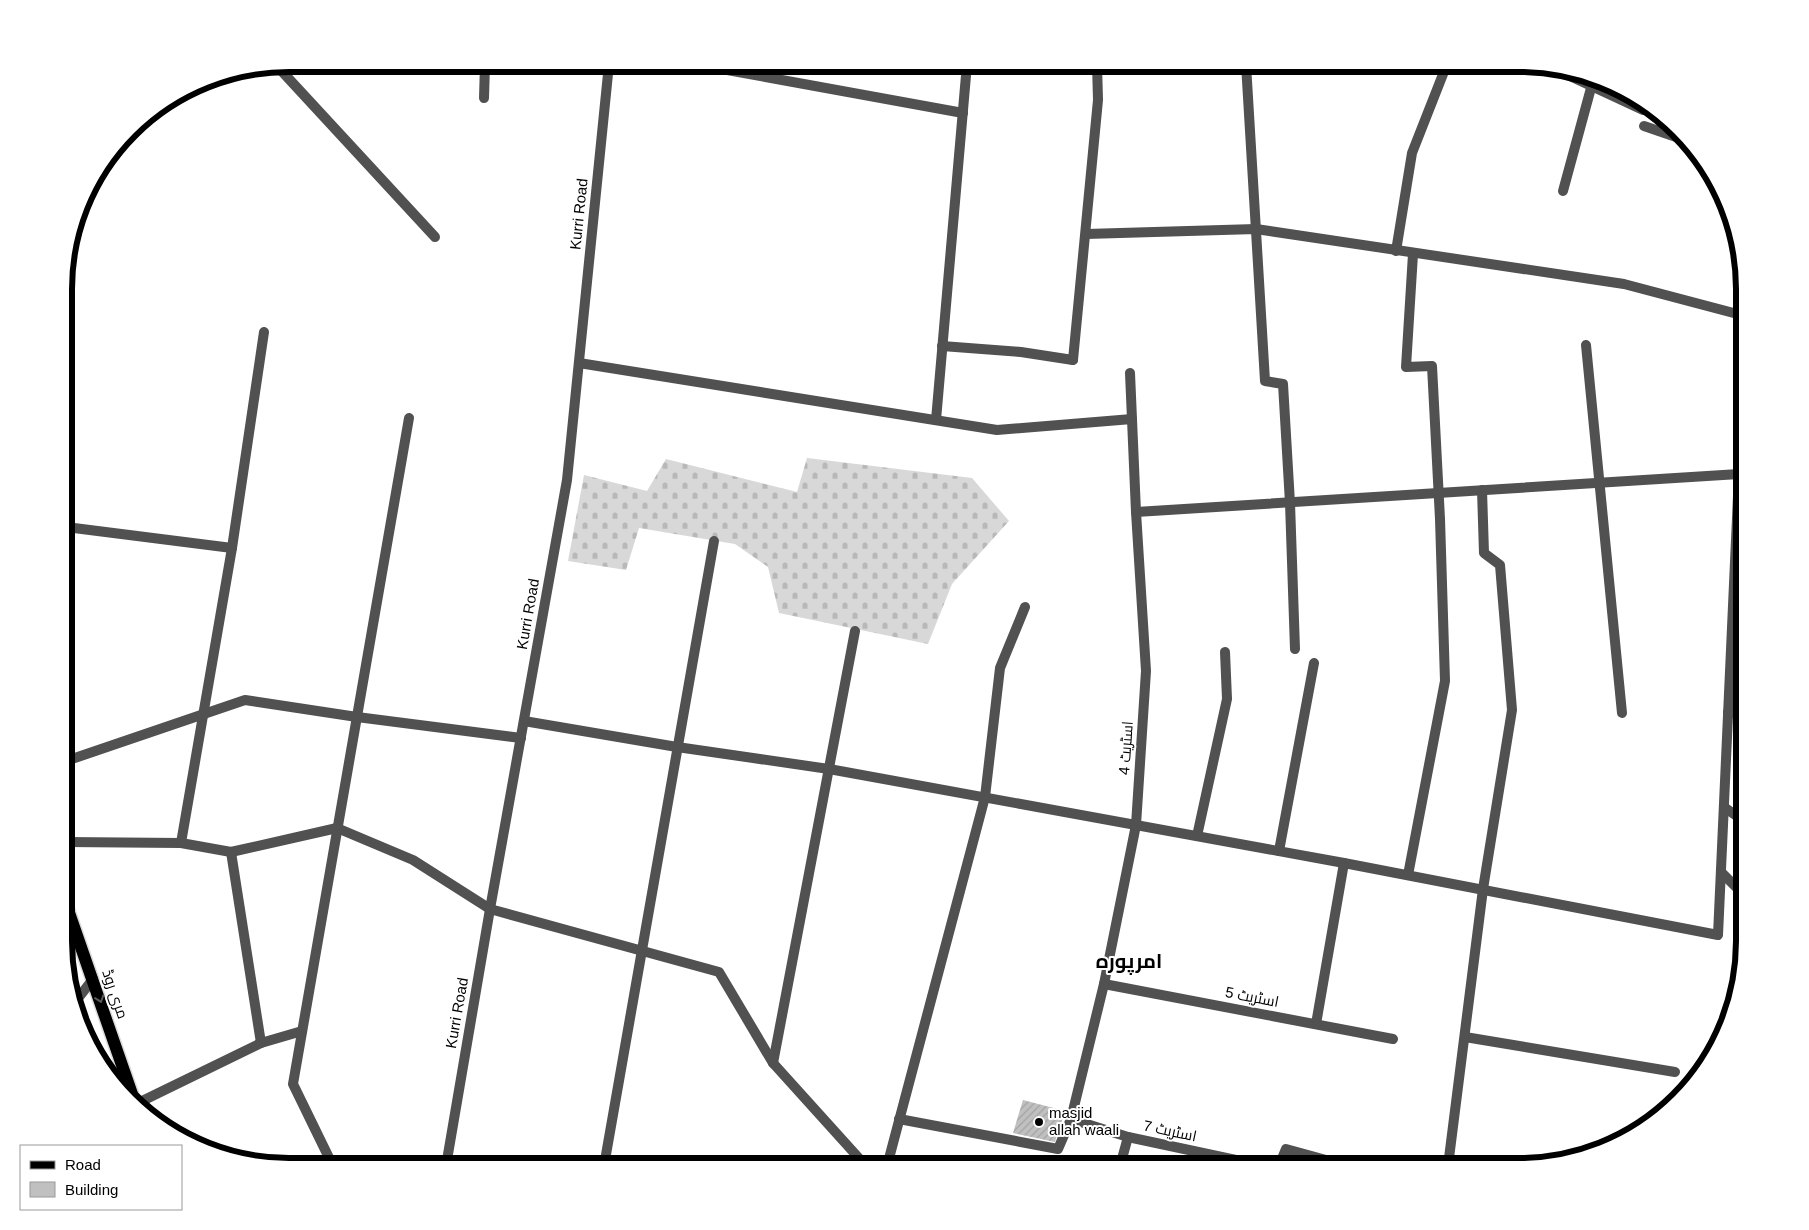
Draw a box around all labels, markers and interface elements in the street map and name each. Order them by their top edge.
street label: Kurri Road [566,177,591,250]
street label: Kurri Road [513,577,542,651]
street label: اسٹریٹ 4 [1115,720,1137,776]
district label: امرپورہ [1096,950,1162,975]
street label: مری روڈ [97,967,132,1021]
street label: Kurri Road [442,976,471,1050]
street label: اسٹریٹ 5 [1224,983,1280,1011]
one-way arrow [94,994,104,1003]
place label: masjid allah waali [1049,1104,1119,1138]
marker: masjid allah waali [1033,1116,1045,1128]
street label: اسٹریٹ 7 [1142,1117,1198,1145]
legend [20,1145,182,1210]
text: Road [65,1156,101,1173]
text: Building [65,1181,118,1198]

